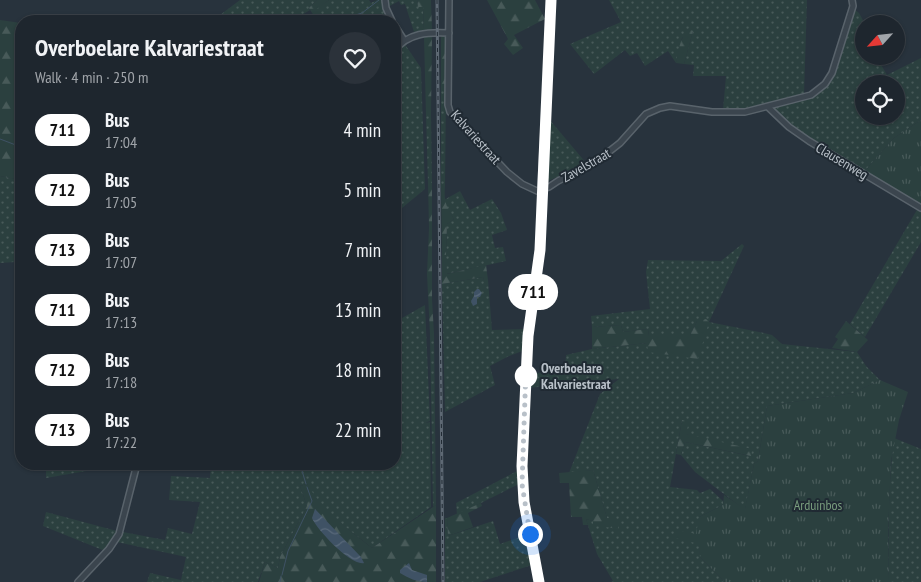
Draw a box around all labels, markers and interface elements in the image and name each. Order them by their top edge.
north arrow [855,15,905,65]
map controls [855,15,905,125]
text: Overboelare Kalvariestraat [35,32,264,63]
button: heart [329,32,381,84]
text: Walk · 4 min · 250 m [35,67,148,87]
button: locate [855,75,905,125]
street label: Kalvariestraat [447,106,505,168]
text: Bus [105,108,129,132]
text: 711 [50,118,75,141]
text: 4 min [344,118,381,142]
text: 17:04 [105,132,137,152]
street label: Clausenweg [813,138,871,184]
street label: Zavelstraat [558,144,614,186]
text: Bus [105,168,129,192]
text: 712 [50,178,75,201]
text: 5 min [344,178,381,202]
text: 17:05 [105,192,137,212]
text: Bus [105,228,129,252]
text: 713 [50,238,75,261]
text: 7 min [344,238,381,262]
text: 17:07 [105,252,137,272]
line badge: 711 [504,276,562,308]
text: 711 [520,280,546,303]
text: Bus [105,288,129,312]
text: 711 [50,298,75,321]
text: 13 min [335,298,381,322]
text: 17:13 [105,312,137,332]
text: Bus [105,348,129,372]
text: 712 [50,358,75,381]
text: 18 min [335,358,381,382]
place label: Overboelare Kalvariestraat [541,359,611,393]
marker: Overboelare Kalvariestraat [515,365,537,387]
text: 17:18 [105,372,137,392]
text: Bus [105,408,129,432]
text: 713 [50,418,75,441]
text: 22 min [335,418,381,442]
text: 17:22 [105,432,137,452]
park label: Arduinbos [794,496,843,514]
your location [518,522,543,547]

